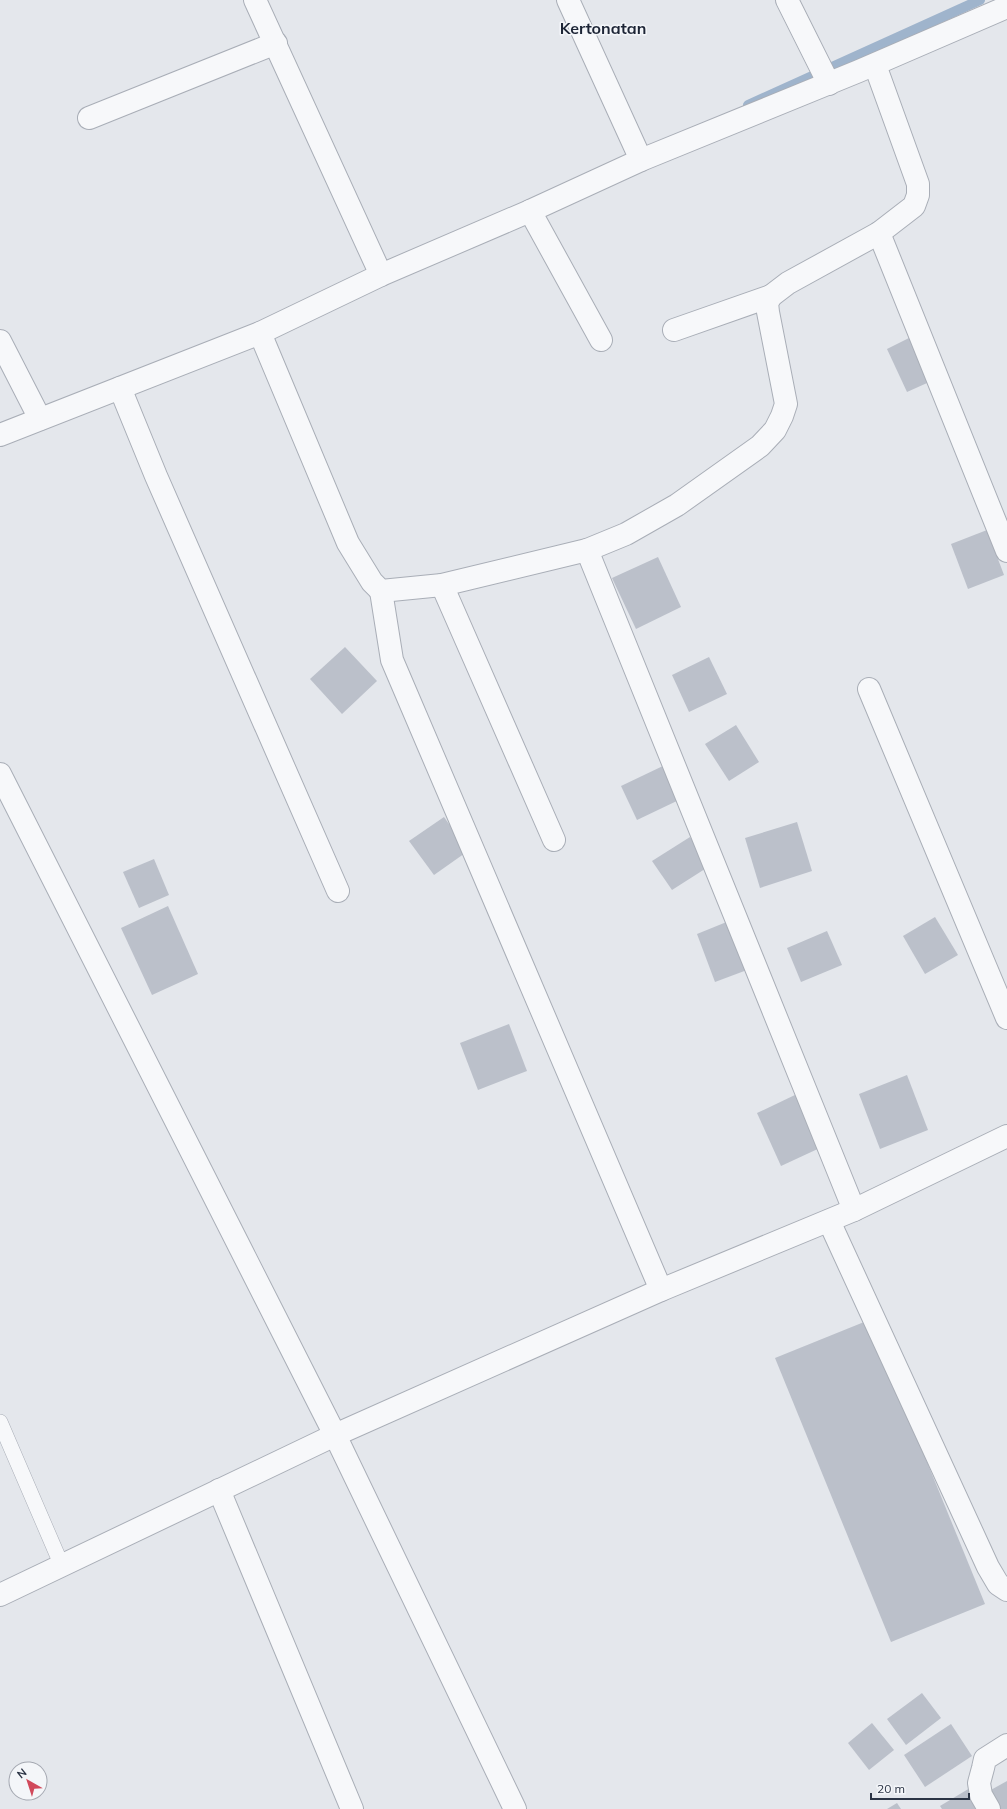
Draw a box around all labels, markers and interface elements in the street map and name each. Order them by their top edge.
district label: Kertonatan [560,18,646,38]
north arrow [8,1761,48,1801]
text: N [14,1765,29,1781]
scale bar [871,1775,969,1801]
text: 20 m [877,1781,905,1796]

